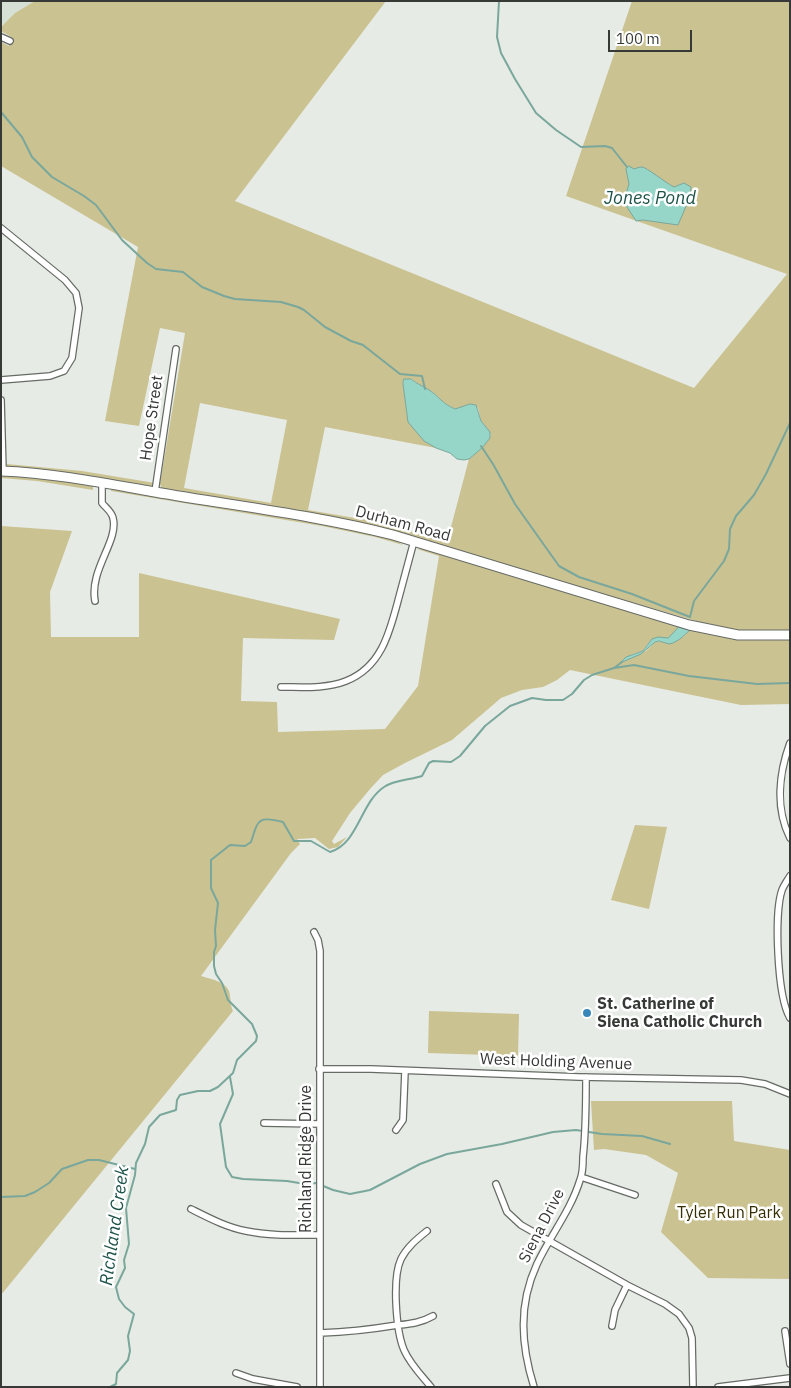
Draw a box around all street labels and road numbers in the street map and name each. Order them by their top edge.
street label: Hope Street [137,374,167,462]
street label: Durham Road [353,502,453,546]
street label: West Holding Avenue [479,1050,633,1074]
street label: Richland Ridge Drive [296,1085,316,1233]
street label: Siena Drive [515,1186,569,1266]

